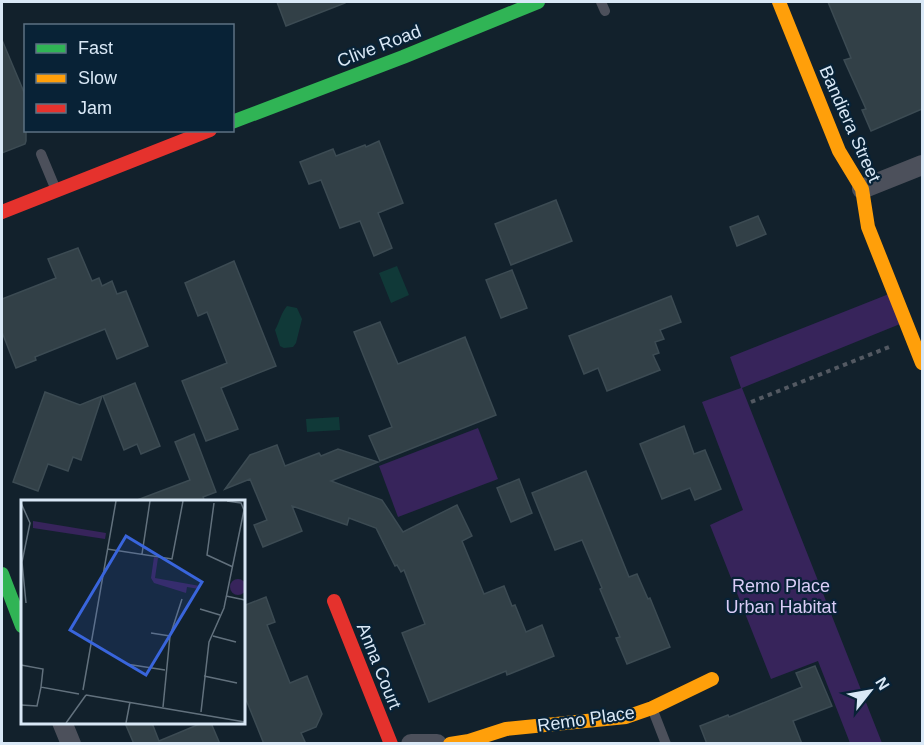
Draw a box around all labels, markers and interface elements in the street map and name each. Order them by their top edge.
street label: Clive Road [334,21,424,71]
legend [24,24,234,132]
text: Fast [78,38,113,58]
street label: Bandiera Street [815,63,885,185]
text: Slow [78,68,118,88]
text: Jam [78,98,112,118]
inset map [21,500,244,724]
park label: Remo Place Urban Habitat [725,576,837,617]
street label: Anna Court [353,620,405,712]
north arrow [840,661,900,721]
text: N [872,674,893,693]
street label: Remo Place [536,702,636,736]

